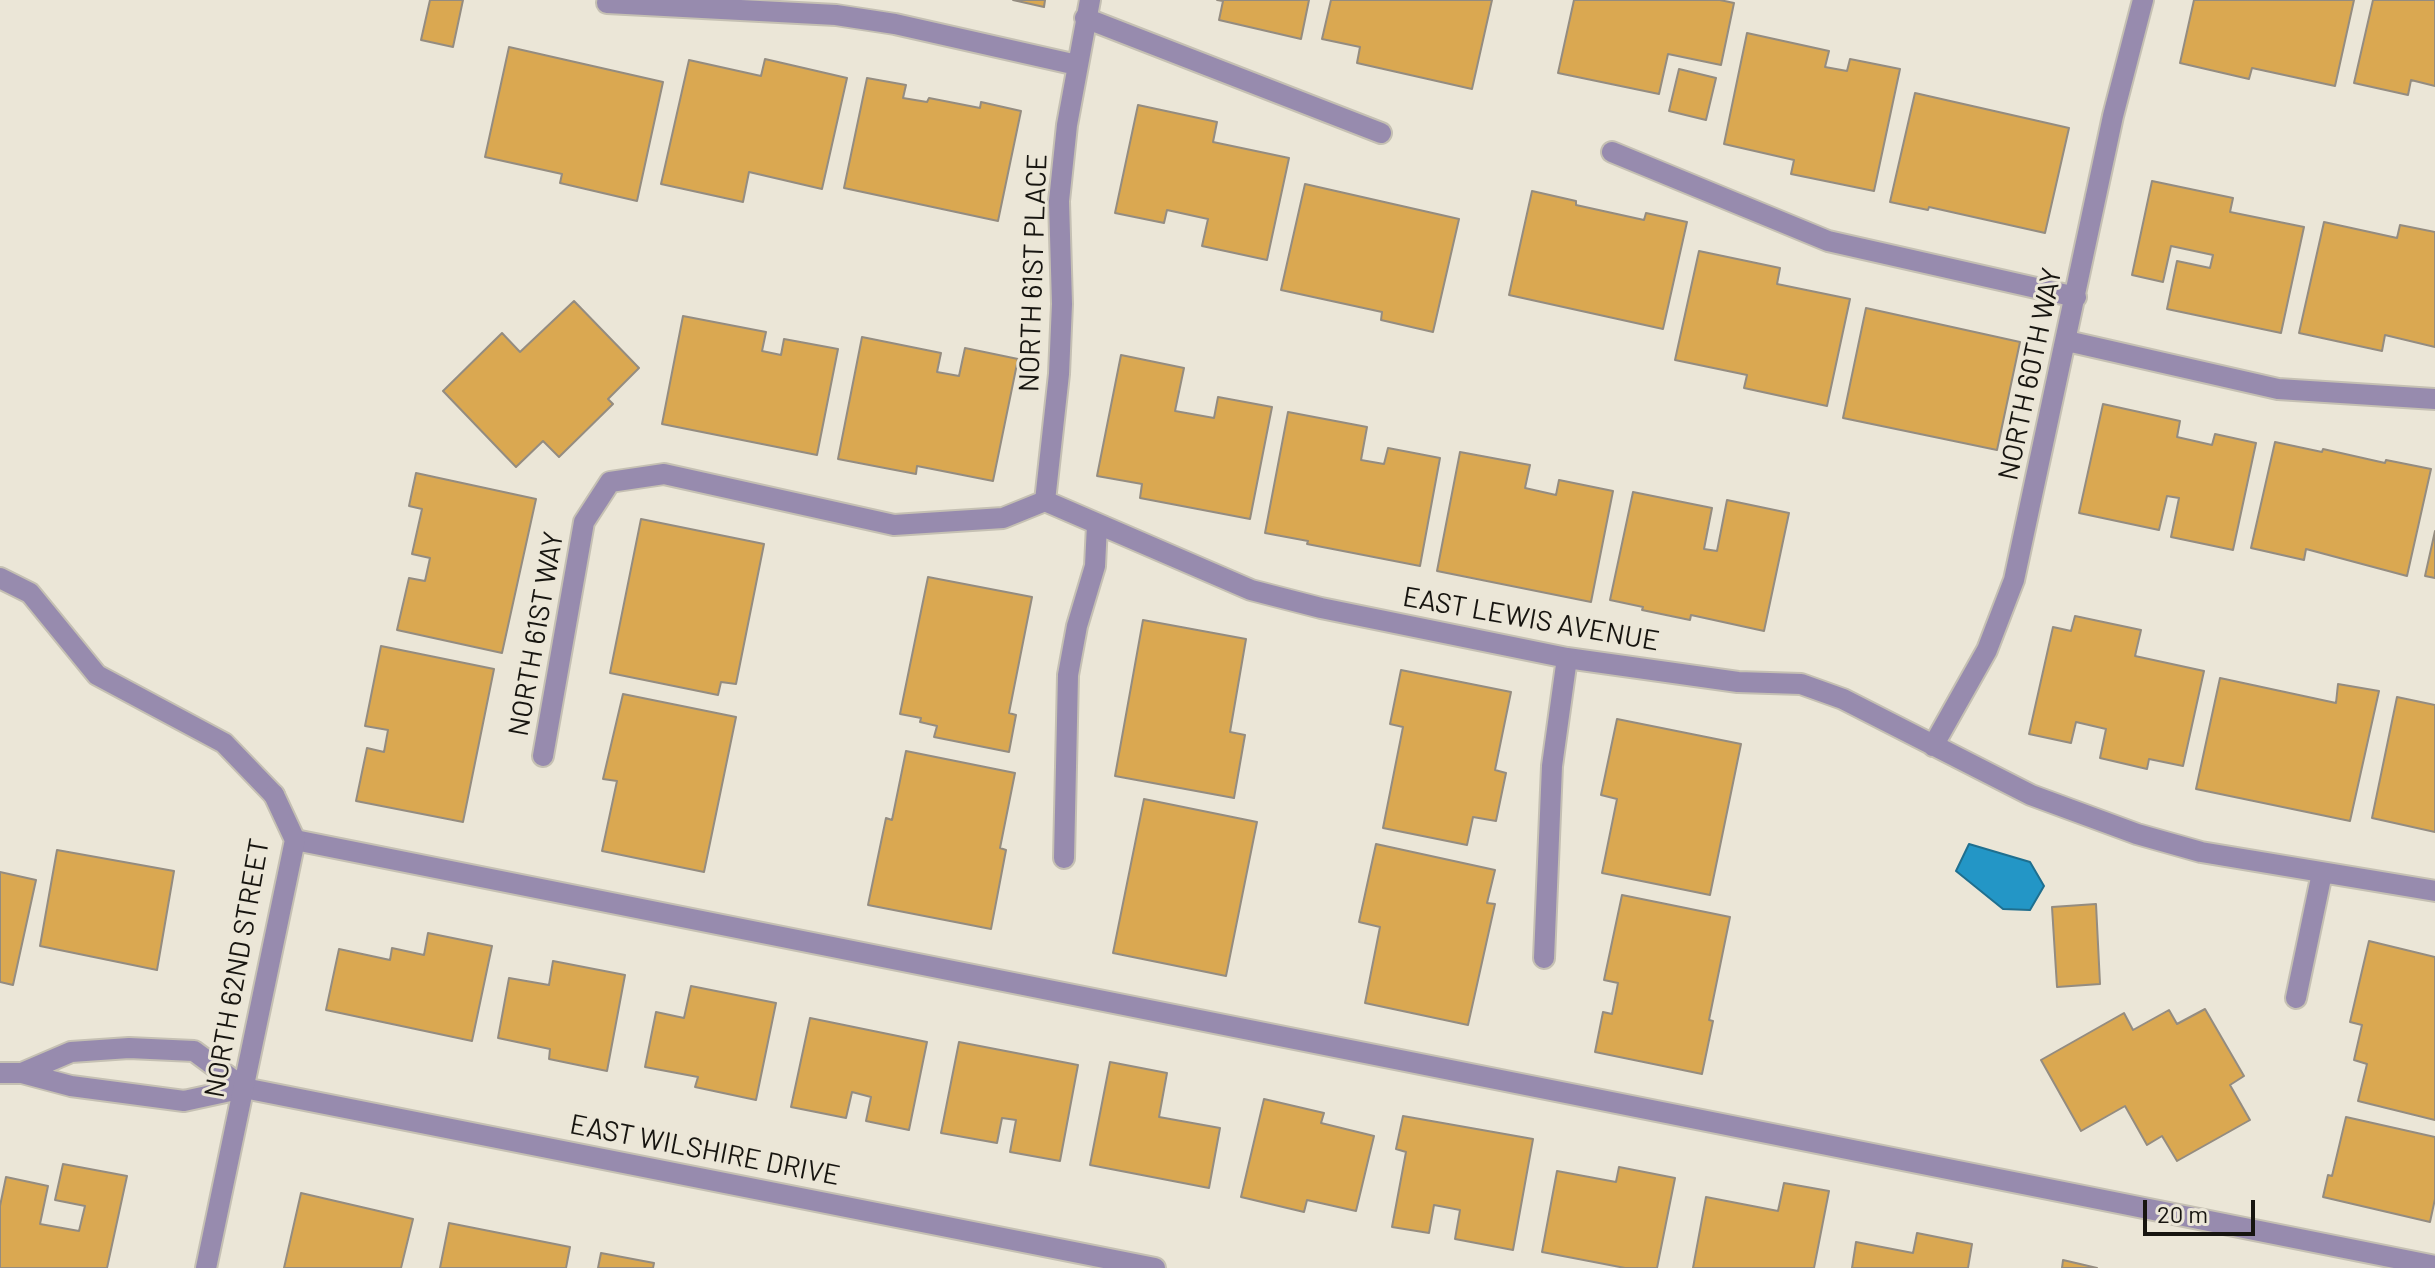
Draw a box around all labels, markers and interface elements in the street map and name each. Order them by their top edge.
street label: NORTH 61ST PLACE [1012,153,1054,393]
street label: NORTH 60TH WAY [1991,265,2069,483]
street label: NORTH 61ST WAY [501,529,571,739]
street label: EAST LEWIS AVENUE [1400,580,1662,658]
street label: NORTH 62ND STREET [198,836,276,1100]
street label: EAST WILSHIRE DRIVE [567,1107,843,1193]
scale bar [2147,1184,2259,1234]
text: 20 m [2157,1199,2208,1228]

